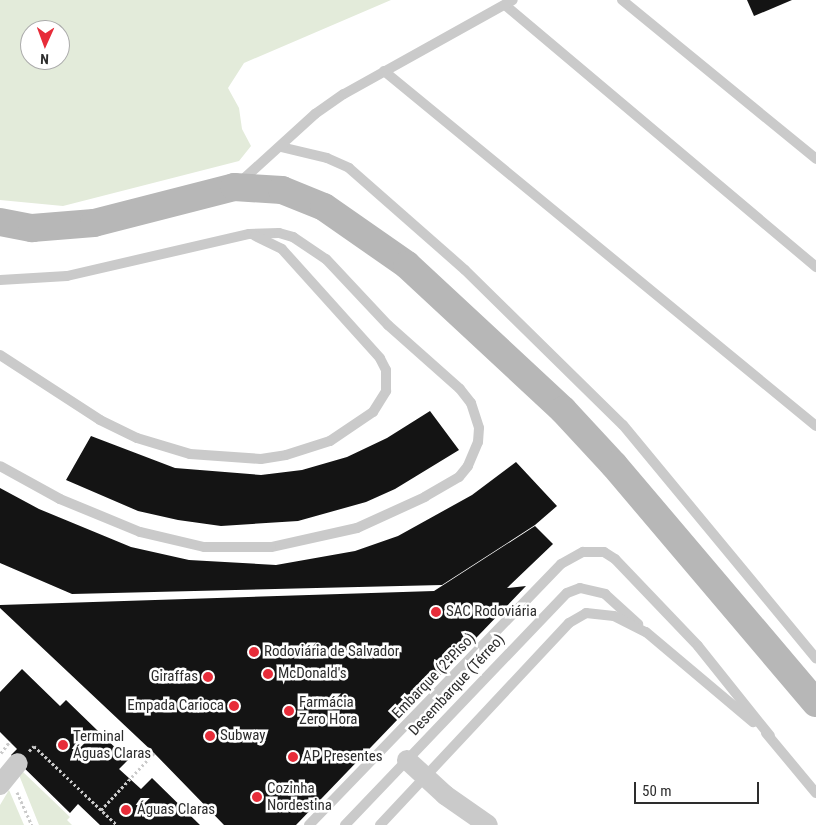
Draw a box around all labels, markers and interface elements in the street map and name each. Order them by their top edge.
north arrow [20,20,70,70]
text: N [40,51,49,67]
place label: SAC Rodoviária [446,603,537,621]
marker: SAC Rodoviária [430,606,442,618]
street label: Embarque (2ºPiso) [389,629,479,723]
street label: Desembarque (Térreo) [405,631,509,739]
place label: Rodoviária de Salvador [264,643,399,661]
marker: Rodoviária de Salvador [248,646,260,658]
place label: McDonald's [278,665,347,683]
place label: Giraffas [151,668,198,686]
marker: McDonald's [262,668,274,680]
marker: Giraffas [202,671,214,683]
place label: Farmácia Zero Hora [299,693,357,728]
place label: Empada Carioca [127,697,224,715]
marker: Empada Carioca [228,700,240,712]
marker: Farmácia Zero Hora [283,705,295,717]
place label: Terminal Águas Claras [73,727,151,762]
place label: Subway [220,727,265,745]
marker: Subway [204,730,216,742]
marker: Terminal Águas Claras [57,739,69,751]
place label: AP Presentes [303,748,383,766]
marker: AP Presentes [287,751,299,763]
scale bar [636,772,761,804]
place label: Cozinha Nordestina [267,779,332,814]
text: 50 m [642,782,672,800]
marker: Cozinha Nordestina [251,791,263,803]
place label: Águas Claras [137,801,215,819]
marker: Águas Claras [119,803,133,817]

